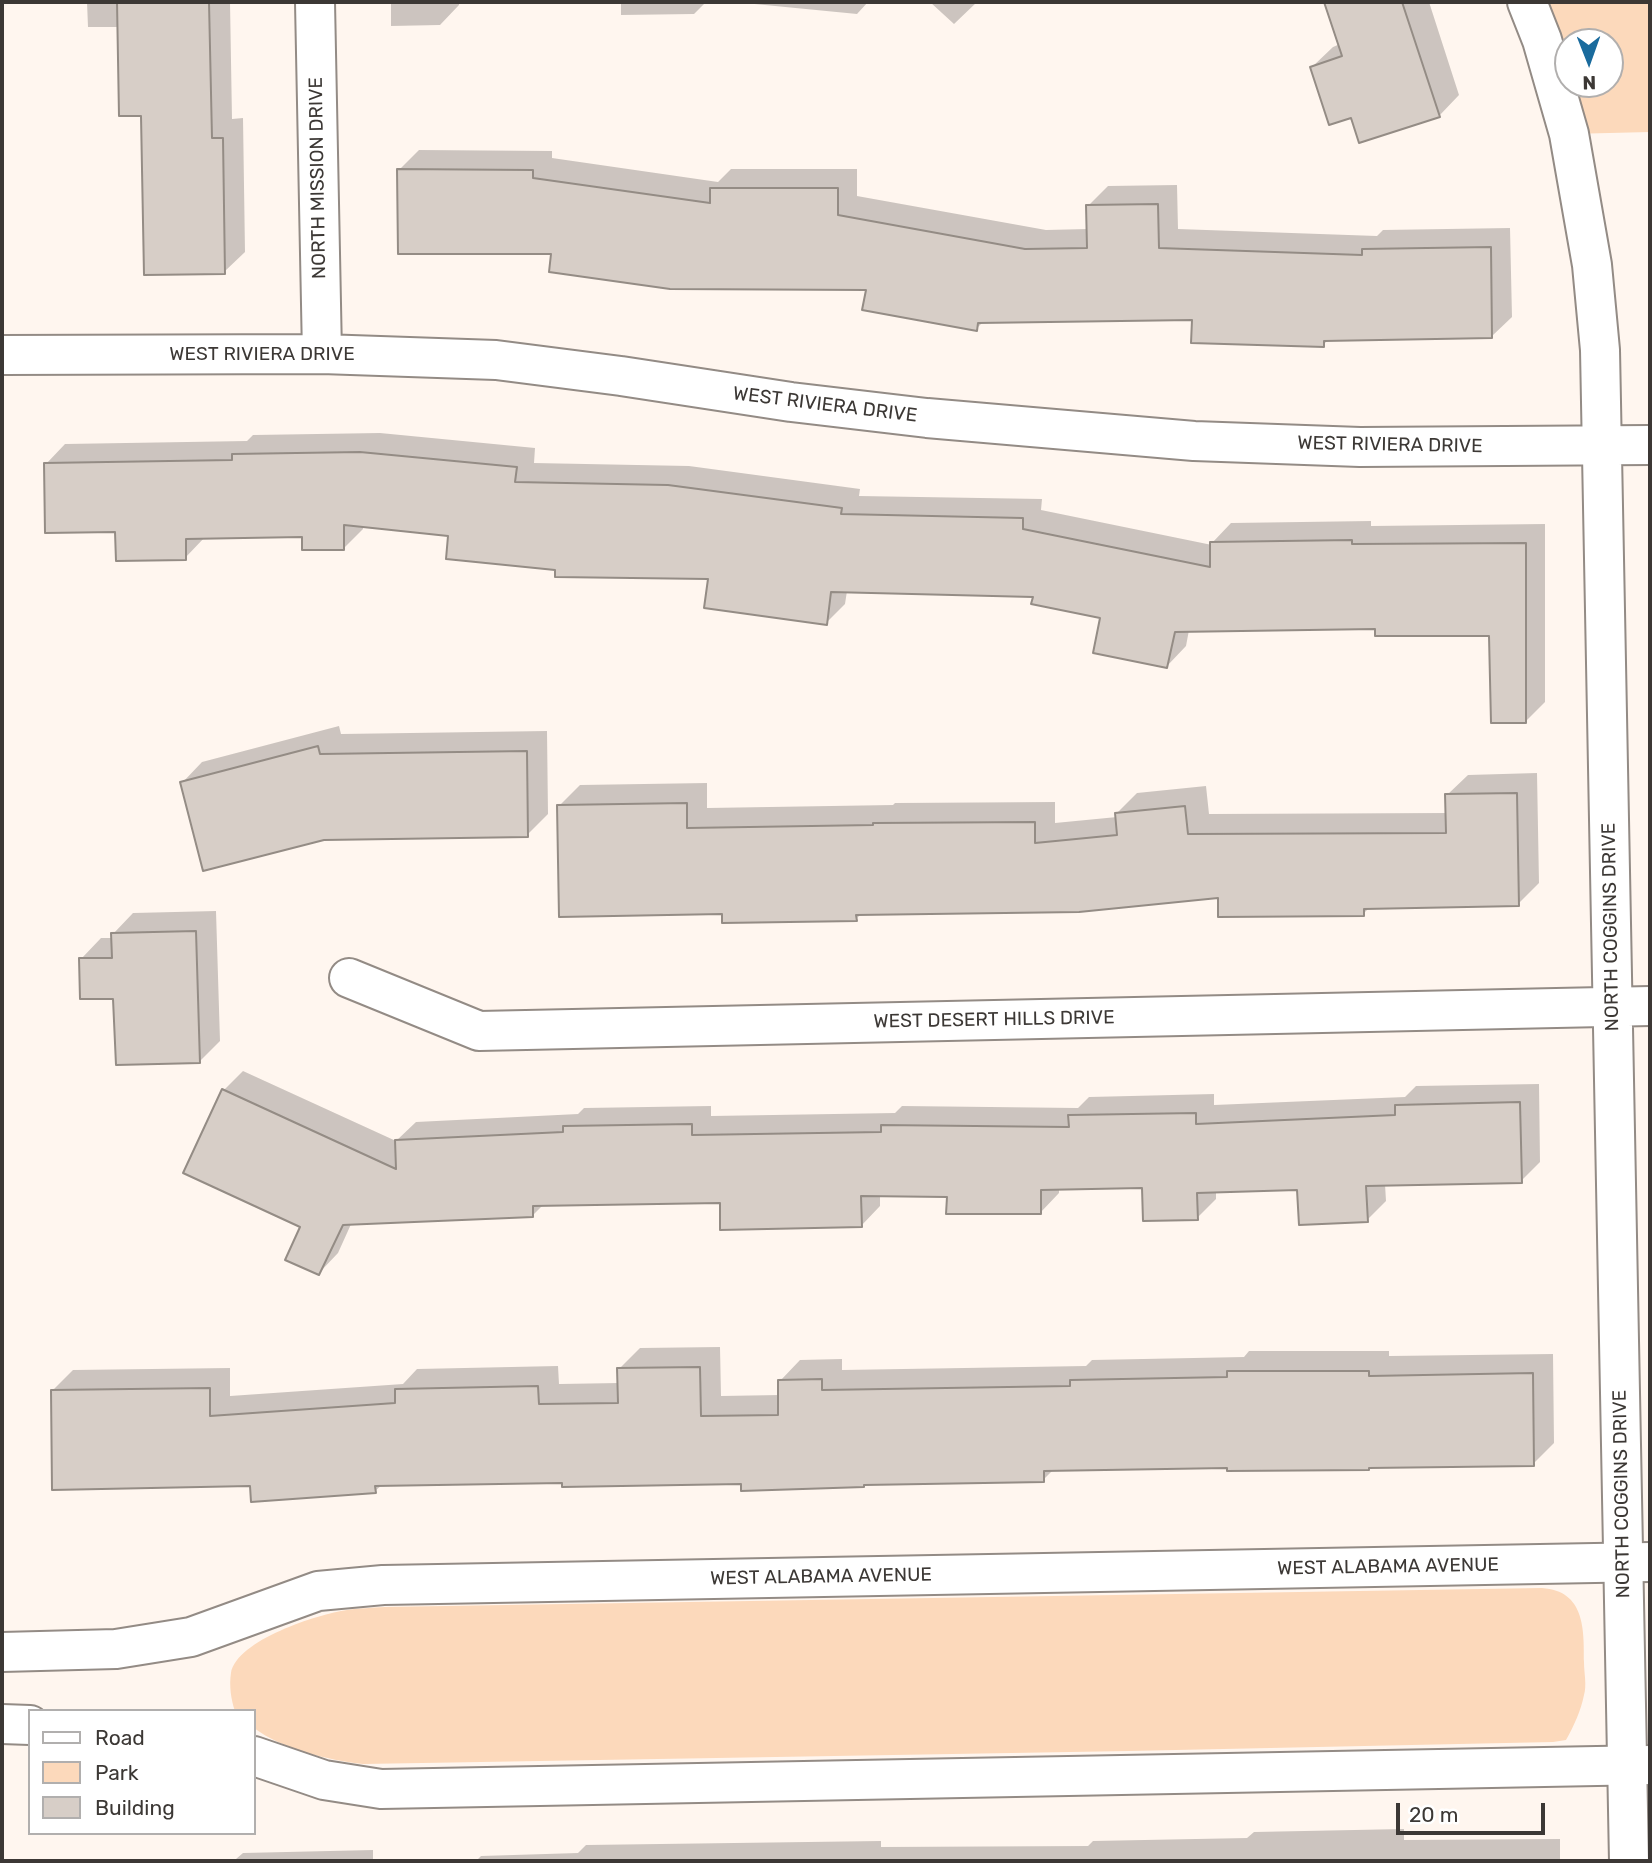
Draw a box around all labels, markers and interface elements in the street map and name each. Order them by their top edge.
north arrow [1554,28,1624,98]
text: N [1582,71,1596,94]
street label: NORTH MISSION DRIVE [305,77,331,279]
street label: WEST RIVIERA DRIVE [169,344,355,366]
street label: WEST RIVIERA DRIVE [732,382,918,428]
street label: WEST RIVIERA DRIVE [1297,432,1483,458]
street label: NORTH COGGINS DRIVE [1598,823,1624,1031]
street label: WEST DESERT HILLS DRIVE [873,1006,1115,1034]
street label: NORTH COGGINS DRIVE [1609,1390,1635,1598]
street label: WEST ALABAMA AVENUE [1277,1554,1499,1580]
street label: WEST ALABAMA AVENUE [710,1564,932,1590]
legend [28,1709,256,1835]
text: Road [95,1725,145,1750]
text: Park [95,1760,139,1785]
scale bar [1400,1790,1549,1834]
text: Building [95,1795,175,1820]
text: 20 m [1409,1802,1458,1827]

